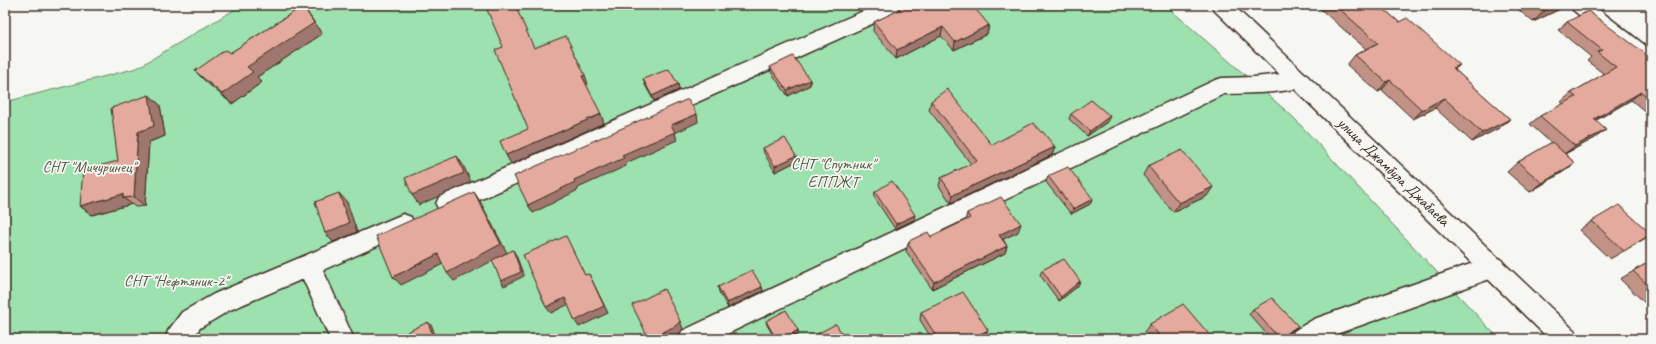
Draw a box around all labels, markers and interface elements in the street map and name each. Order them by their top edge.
street label: улица Джамбула Джабаева [1332,112,1454,231]
park label: СНТ "Спутник" ЕППЖТ [791,154,878,192]
park label: СНТ "Мичуринец" [42,157,139,177]
park label: СНТ "Нефтяник-2" [124,271,231,291]

